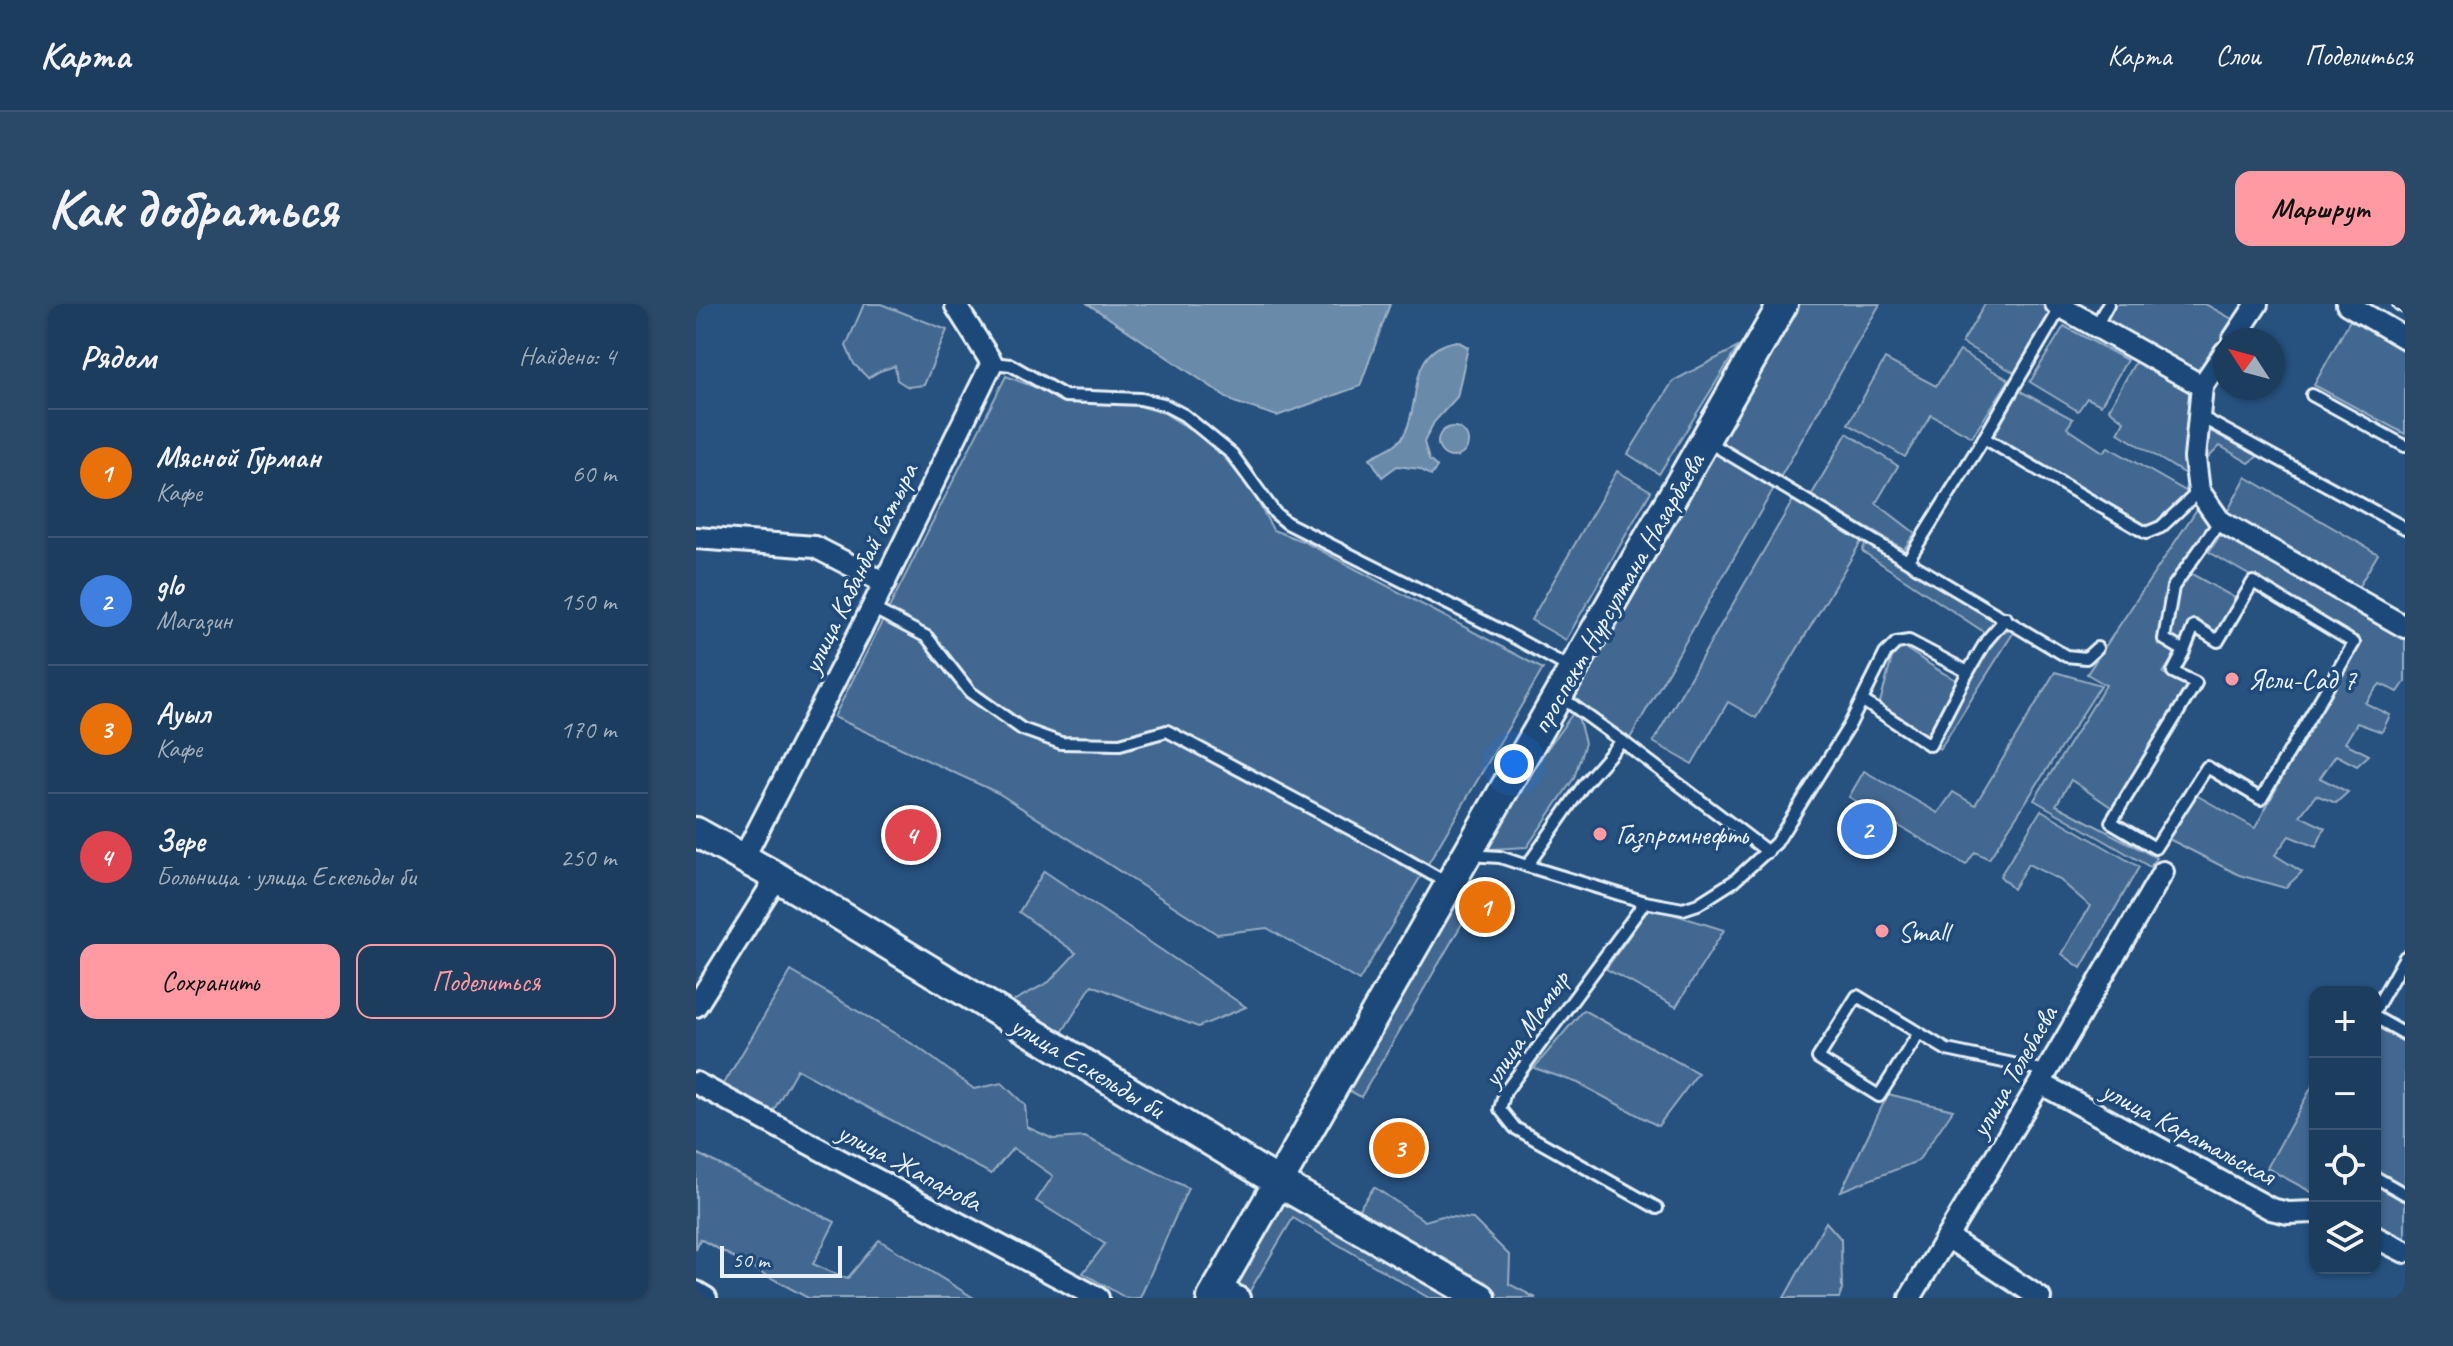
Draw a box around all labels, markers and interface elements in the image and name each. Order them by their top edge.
text: Карта [40,32,130,79]
text: Карта [2108,38,2172,73]
text: Слои [2216,38,2261,73]
text: Поделиться [2305,38,2413,73]
button: Маршрут [2235,171,2405,246]
text: Как добраться [48,173,338,244]
north arrow [2213,328,2285,400]
text: Рядом [80,335,156,378]
text: Найдено: 4 [519,340,616,373]
text: Мясной Гурман [156,438,321,476]
street label: проспект Нурсултана Назарбаева [1523,445,1713,740]
street label: улица Кабанбай батыра [793,456,926,681]
text: 1 [100,457,112,490]
text: 60 m [572,457,616,490]
text: Кафе [156,476,202,509]
text: glo [156,566,183,604]
text: 2 [100,585,112,618]
text: 150 m [560,585,616,618]
text: Магазин [156,604,232,637]
place label: Ясли-Сад 7 [2248,662,2357,697]
marker: Ясли-Сад 7 [2223,670,2241,688]
text: Ауыл [156,694,210,732]
text: 3 [100,713,112,746]
text: 170 m [560,713,616,746]
text: Кафе [156,732,202,765]
your location [1494,744,1534,784]
pin: 2 [1841,799,1893,859]
pin: 4 [885,805,937,865]
place label: Газпромнефть [1616,817,1750,853]
text: Зере [156,822,205,860]
marker: Газпромнефть [1591,825,1609,843]
text: 4 [100,841,112,874]
text: 250 m [560,841,616,874]
text: Больница · улица Ескельды би [156,860,416,893]
pin: 1 [1459,877,1511,937]
place label: Small [1898,914,1954,949]
marker: Small [1873,922,1891,940]
button: Сохранить [80,944,340,1019]
button: Поделиться [356,944,616,1019]
street label: улица Мамыр [1473,962,1578,1095]
map controls [2309,986,2381,1274]
button: + [2309,986,2381,1058]
street label: улица Толебаева [1961,998,2066,1145]
street label: улица Ескельды би [1003,1006,1172,1127]
button: − [2309,1058,2381,1130]
street label: улица Каратальская [2094,1071,2283,1194]
street label: улица Жапарова [830,1113,989,1220]
pin: 3 [1373,1118,1425,1178]
button: locate [2309,1130,2381,1202]
button: layers [2309,1202,2381,1274]
scale bar [720,1242,842,1278]
text: 50 m [732,1246,769,1274]

